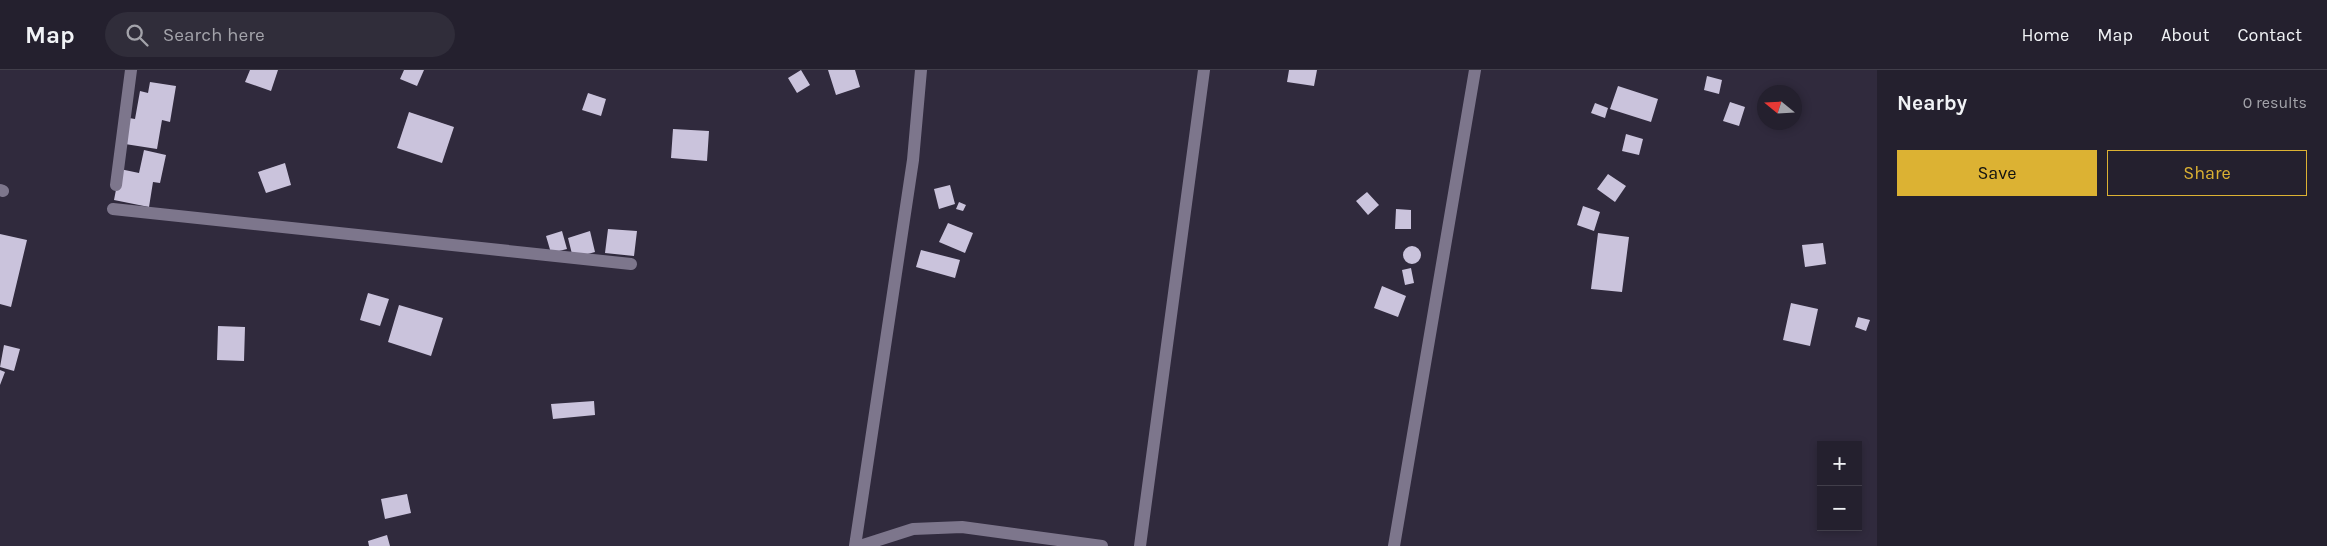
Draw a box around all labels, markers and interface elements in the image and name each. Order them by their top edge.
search box [105,12,455,57]
text: Map [25,21,75,49]
icon: search [123,21,151,49]
text: Search here [163,24,265,46]
text: Home [2021,24,2069,46]
text: Map [2097,24,2133,46]
text: About [2161,24,2210,46]
text: Contact [2238,24,2302,46]
north arrow [1757,85,1802,130]
text: Nearby [1897,91,1967,115]
text: 0 results [2243,93,2307,112]
button: Save [1897,150,2097,196]
button: Share [2107,150,2307,196]
map controls [1817,441,1862,531]
button: + [1817,441,1862,486]
button: − [1817,486,1862,531]

